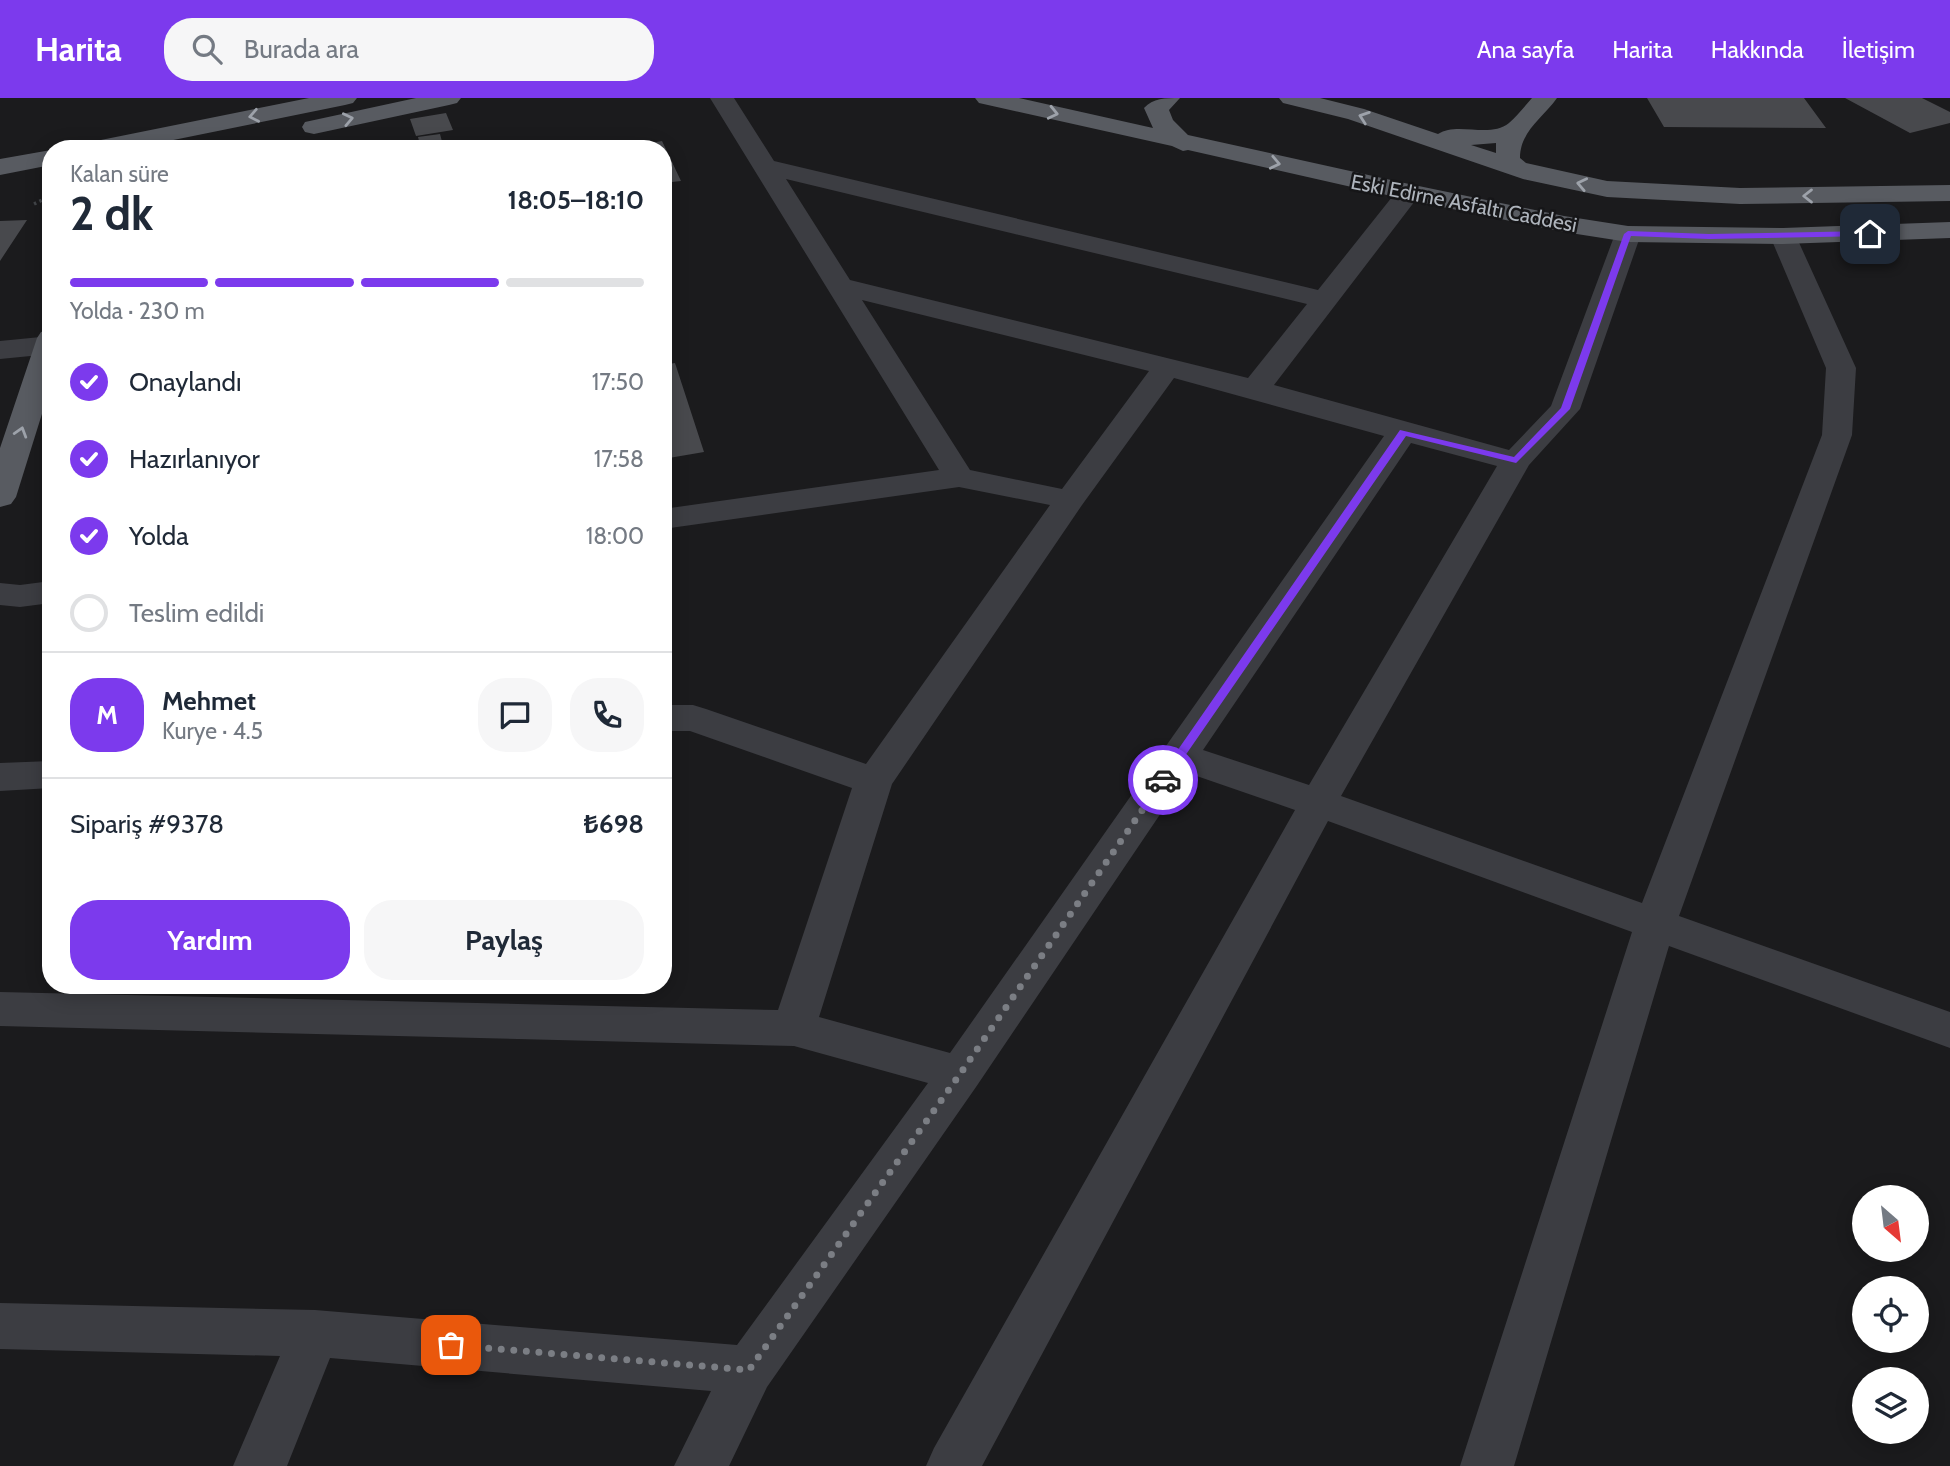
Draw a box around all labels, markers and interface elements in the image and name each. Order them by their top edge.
search box [164,18,654,81]
text: Harita [35,29,122,69]
icon: search [188,30,226,68]
text: Burada ara [244,33,359,65]
text: Ana sayfa [1477,35,1574,64]
text: Harita [1612,35,1673,64]
text: Hakkında [1711,35,1804,64]
text: İletişim [1842,35,1915,64]
one-way arrow [1047,105,1059,120]
one-way arrow [248,108,260,123]
one-way arrow [1359,111,1371,125]
one-way arrow [342,113,354,128]
one-way arrow [1269,155,1281,170]
text: Kalan süre [70,160,169,188]
street label: Eski Edirne Asfaltı Caddesi [1349,169,1579,237]
one-way arrow [1576,178,1588,193]
text: 18:05–18:10 [508,184,644,216]
text: 2 dk [70,186,153,242]
one-way arrow [1803,188,1813,204]
pin [1840,204,1900,264]
icon: home [1851,215,1889,253]
text: Yolda · 230 m [70,297,205,325]
icon: check [70,363,108,401]
text: Onaylandı [129,366,242,398]
text: 17:50 [592,368,644,396]
one-way arrow [13,426,28,438]
icon: check [70,440,108,478]
text: Hazırlanıyor [129,443,260,475]
text: 17:58 [594,445,644,473]
icon: check [70,517,108,555]
text: Yolda [129,520,189,552]
text: 18:00 [586,522,644,550]
text: Teslim edildi [129,597,264,629]
button: chat [478,678,552,752]
button: phone [570,678,644,752]
text: Mehmet [162,685,256,717]
text: M [96,699,118,731]
text: Kurye · 4.5 [162,717,263,745]
courier [1128,745,1198,815]
icon: car [1144,761,1182,799]
text: Sipariş #9378 [70,808,224,840]
text: ₺698 [584,808,644,840]
button: Yardım [70,900,350,980]
button: Paylaş [364,900,644,980]
north arrow [1852,1185,1928,1262]
map controls [1852,1185,1929,1444]
button: locate [1852,1276,1929,1353]
pin [421,1315,481,1375]
icon: bag [432,1326,470,1364]
button: layers [1852,1367,1929,1444]

